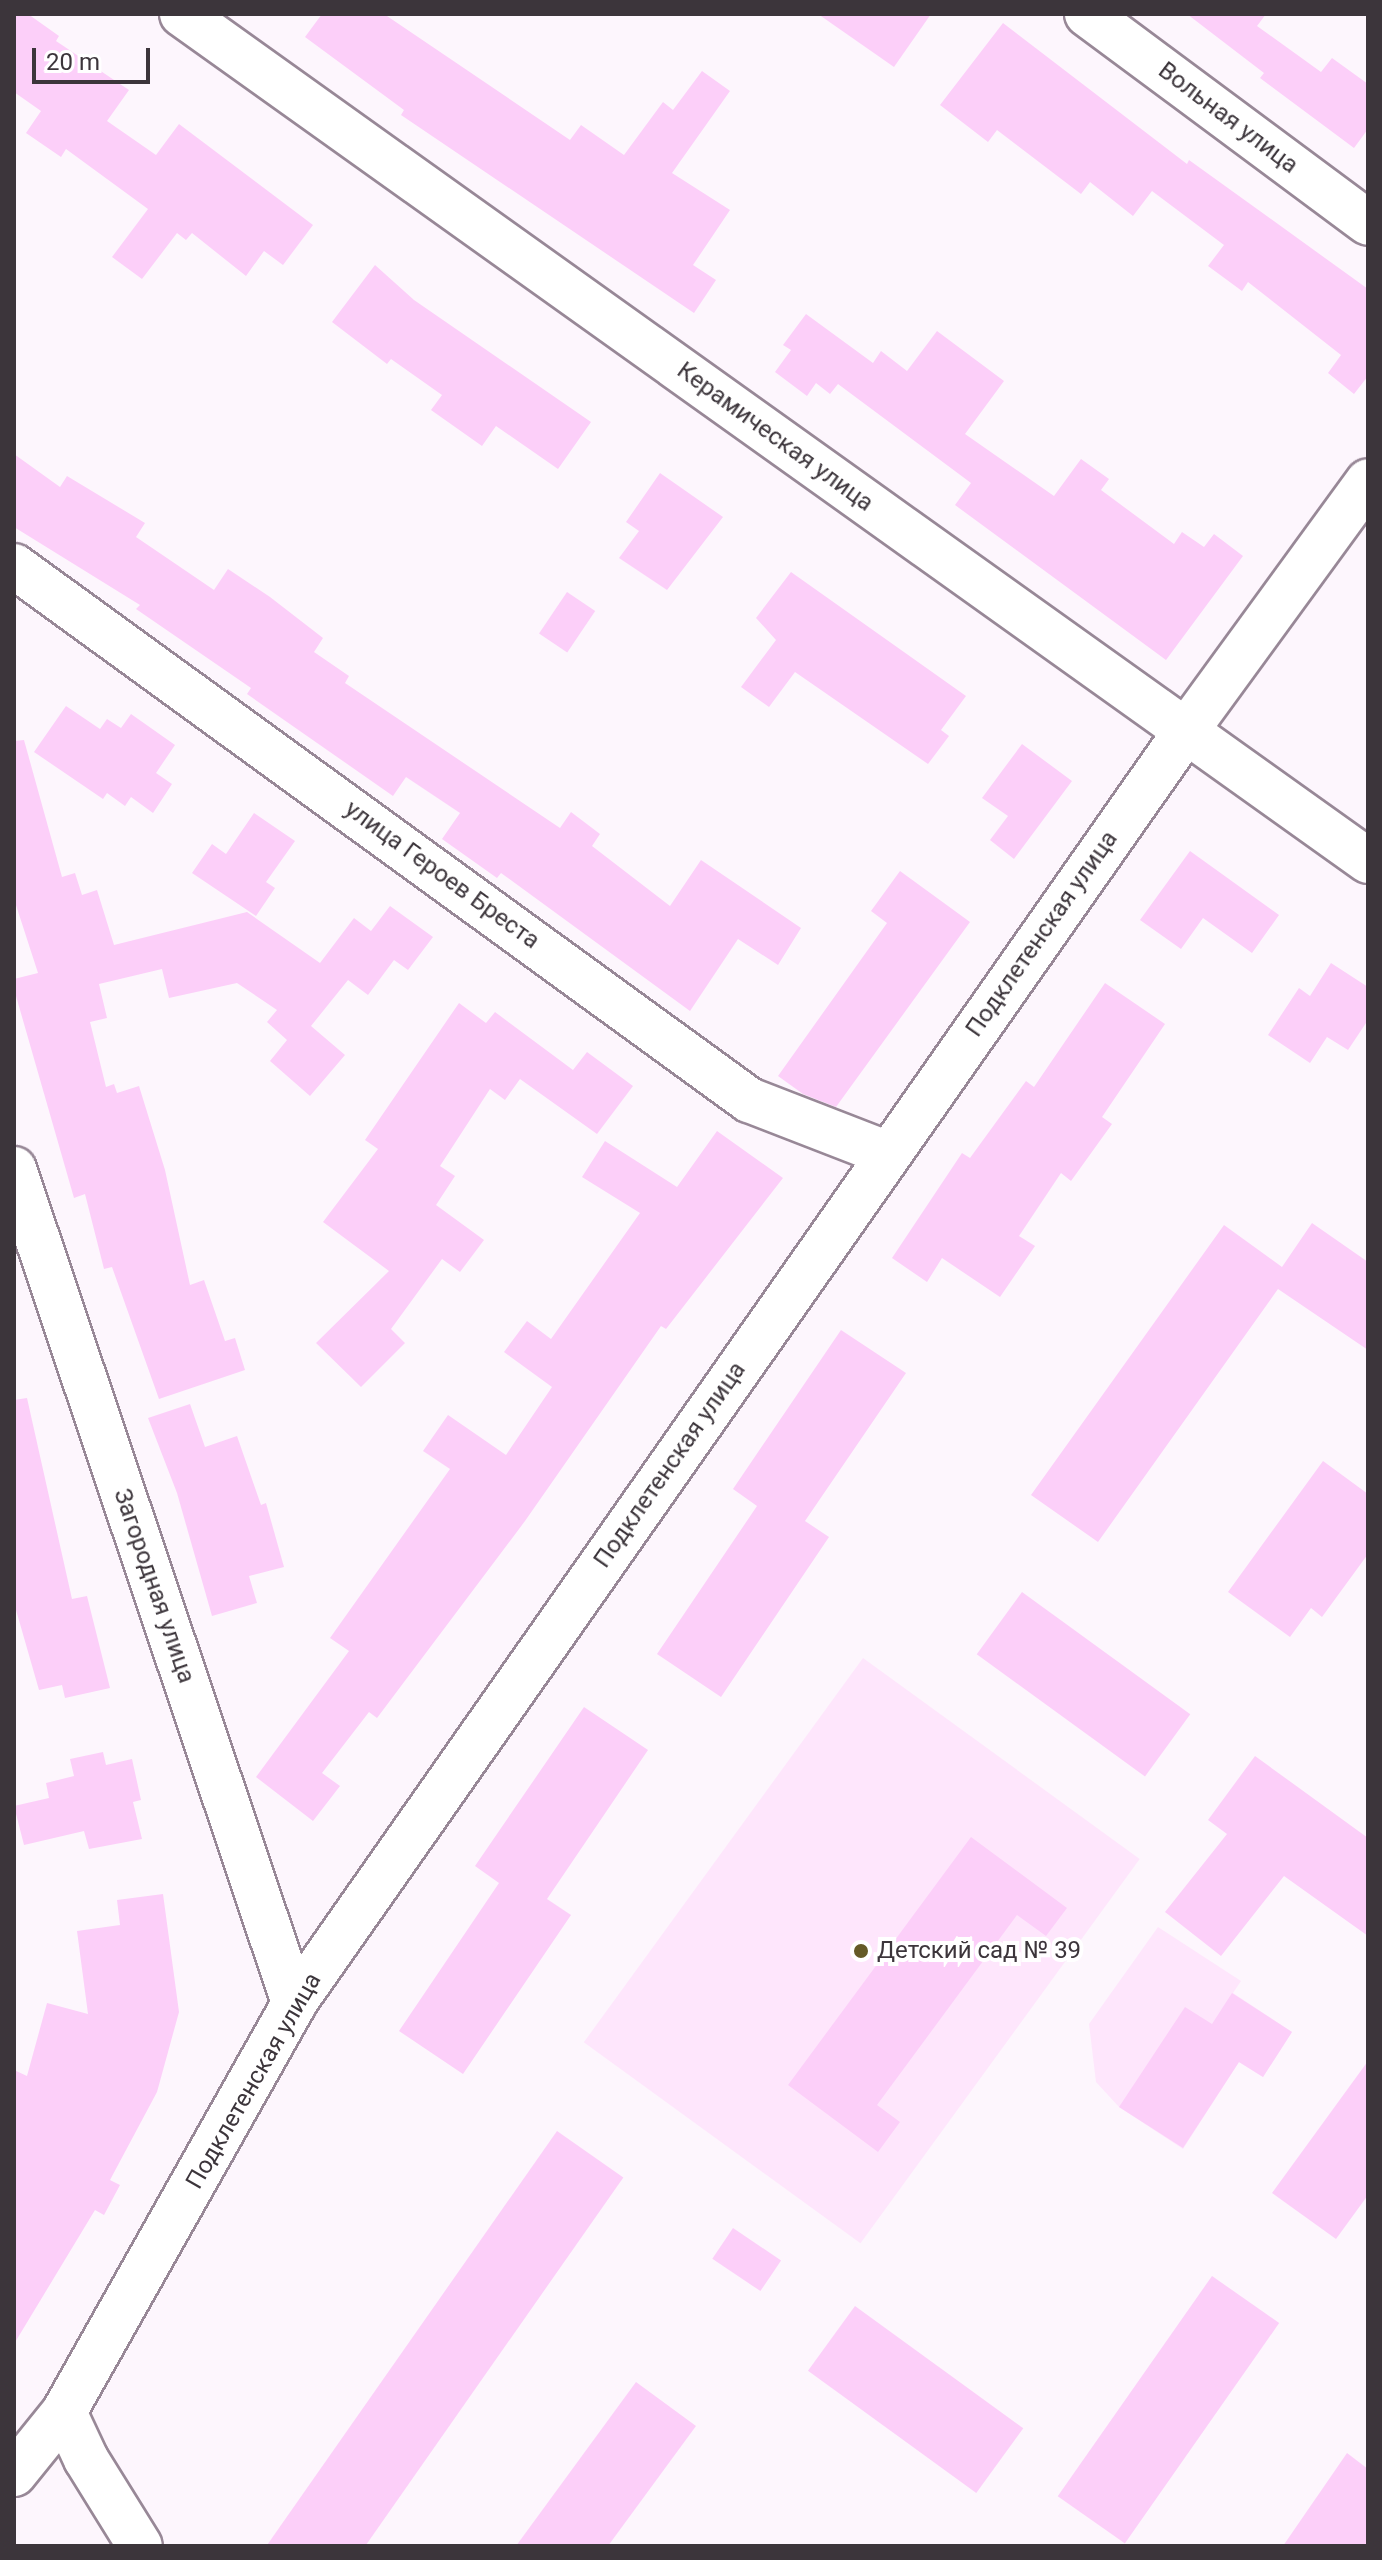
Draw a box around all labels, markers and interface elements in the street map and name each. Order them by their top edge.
scale bar [36,32,154,82]
text: 20 m [46,48,100,76]
street label: Вольная улица [1153,56,1303,180]
street label: Керамическая улица [671,356,879,518]
street label: улица Героев Бреста [339,795,545,955]
street label: Подклетенская улица [960,826,1124,1042]
street label: Подклетенская улица [588,1357,752,1573]
street label: Загородная улица [107,1485,201,1687]
place label: Детский сад № 39 [877,1937,1081,1965]
marker: Детский сад № 39 [852,1942,870,1960]
street label: Подклетенская улица [180,1968,328,2194]

